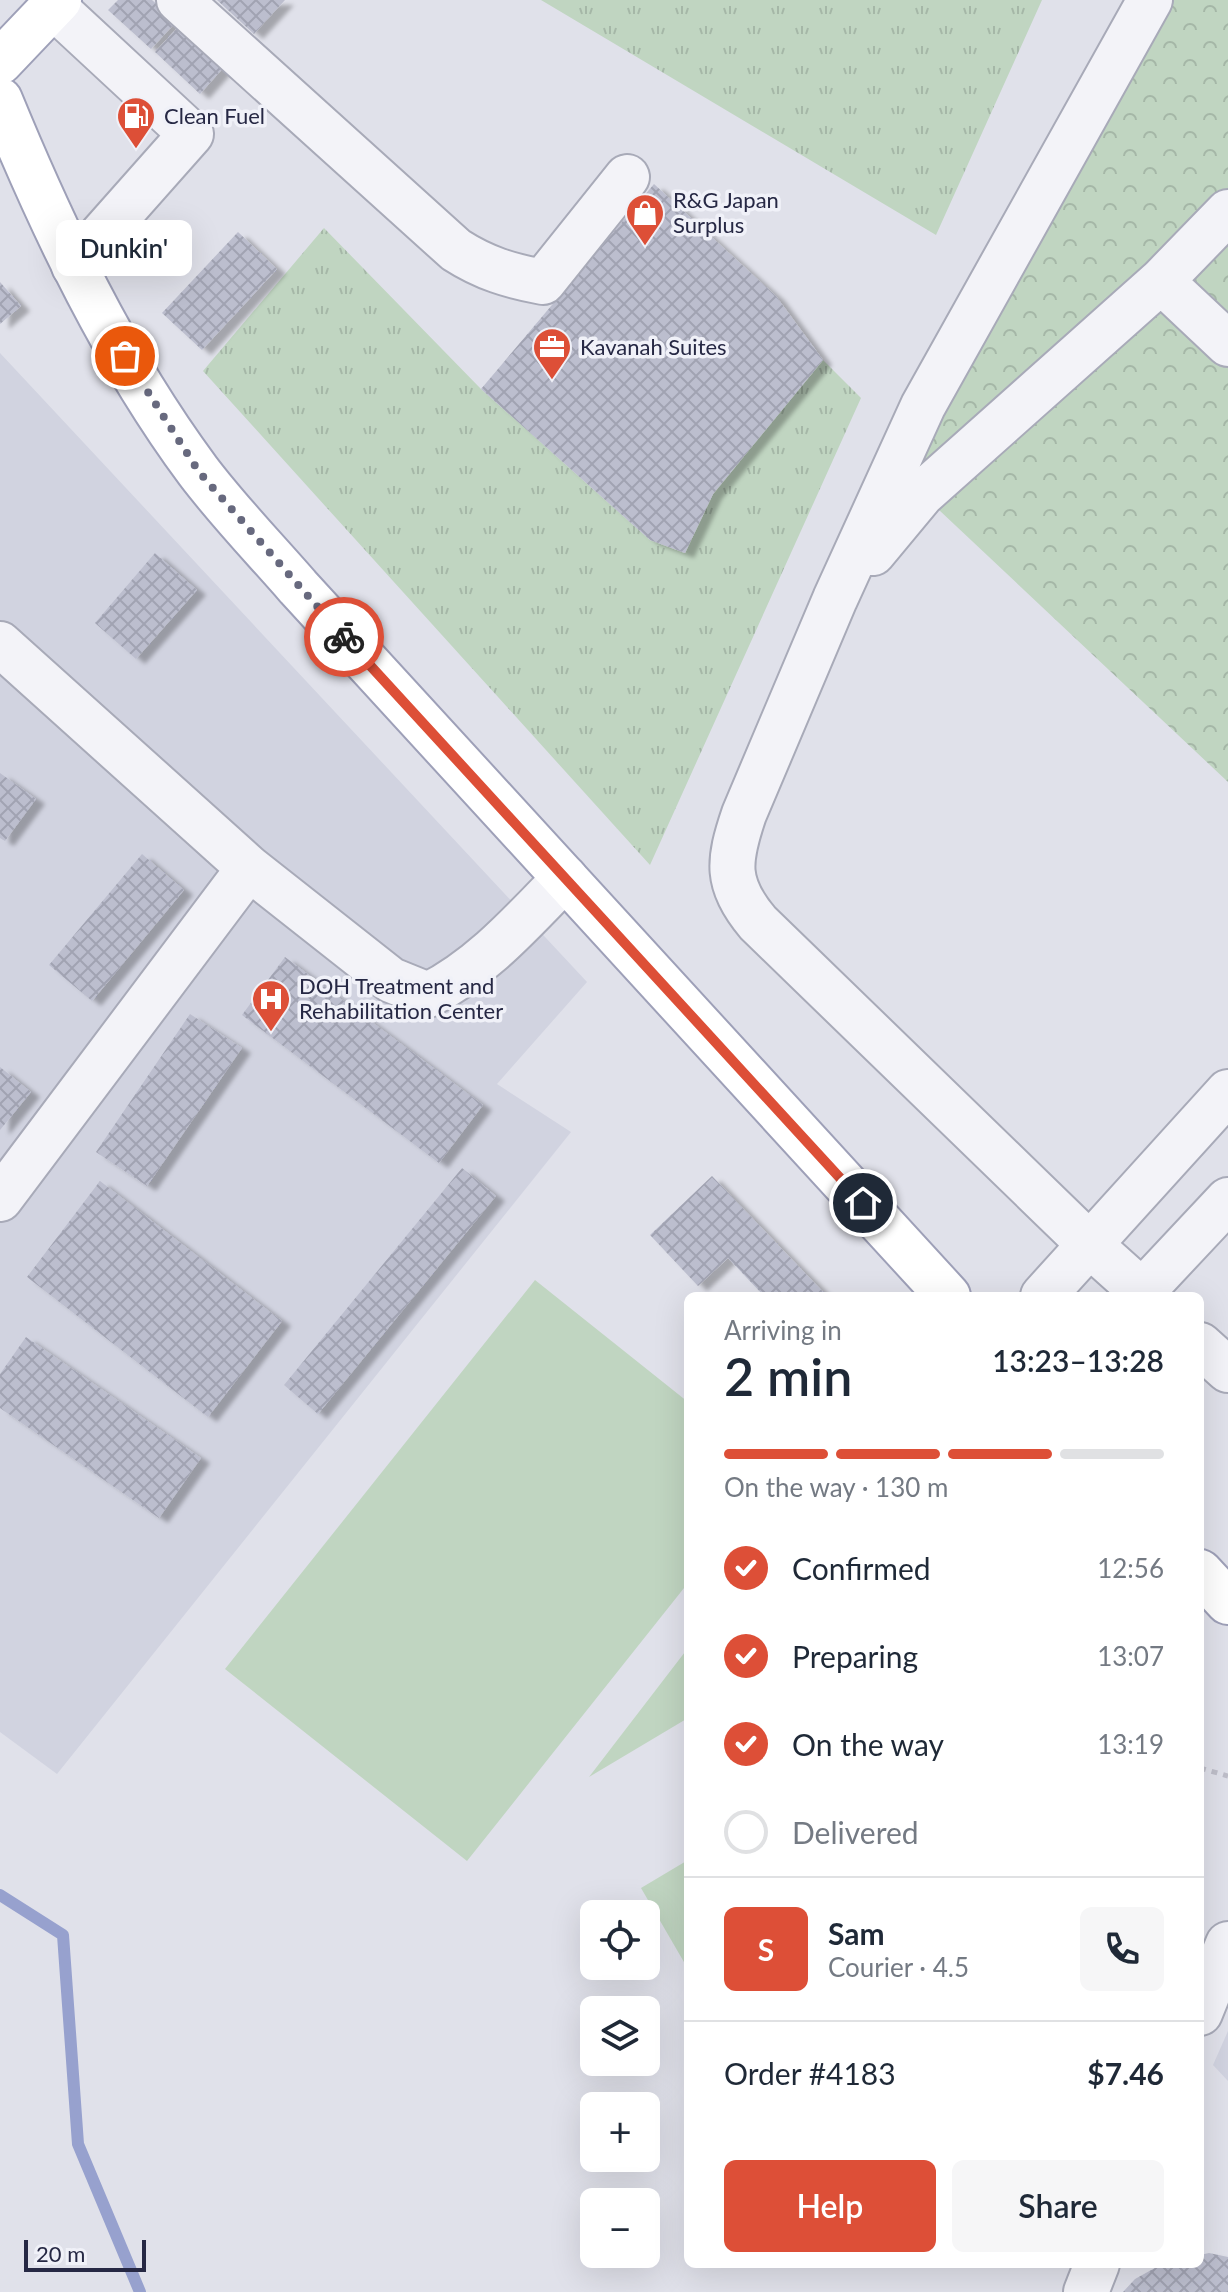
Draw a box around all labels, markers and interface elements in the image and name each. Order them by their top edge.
fuel station icon: Clean Fuel [115,95,157,150]
place label: Clean Fuel [164,102,265,129]
place label: R&G Japan Surplus [673,186,779,238]
shop icon: R&G Japan Surplus [624,192,666,247]
callout: Dunkin' [57,220,193,276]
text: Dunkin' [80,232,168,264]
pin [91,322,159,390]
office icon: Kavanah Suites [531,326,573,381]
place label: Kavanah Suites [580,333,727,360]
icon: bag [103,334,147,378]
courier [304,597,384,677]
icon: bike [322,615,366,659]
place label: DOH Treatment and Rehabilitation Center [299,972,503,1024]
hospital icon: DOH Treatment and Rehabilitation Center [250,978,292,1033]
pin [829,1169,897,1237]
icon: home [841,1181,885,1225]
text: Arriving in [724,1314,842,1346]
text: 13:23–13:28 [992,1342,1164,1378]
text: 2 min [724,1345,852,1407]
text: On the way · 130 m [724,1471,948,1503]
icon: check [724,1546,768,1590]
text: Confirmed [792,1550,931,1586]
text: 12:56 [1097,1552,1164,1584]
icon: check [724,1634,768,1678]
text: Preparing [792,1638,918,1674]
text: 13:07 [1097,1640,1164,1672]
icon: check [724,1722,768,1766]
text: On the way [792,1726,944,1762]
text: 13:19 [1097,1728,1164,1760]
text: Delivered [792,1814,919,1850]
map controls [580,1900,660,2268]
button: locate [580,1900,660,1980]
button: phone [1080,1907,1164,1991]
text: Sam [828,1915,885,1951]
text: S [758,1931,774,1967]
text: Courier · 4.5 [828,1951,969,1983]
button: layers [580,1996,660,2076]
text: Order #4183 [724,2055,896,2091]
text: $7.46 [1087,2055,1164,2091]
button: + [580,2092,660,2172]
button: Help [724,2160,936,2252]
button: Share [952,2160,1164,2252]
button: − [580,2188,660,2268]
scale bar [24,2236,146,2272]
text: 20 m [36,2240,85,2267]

